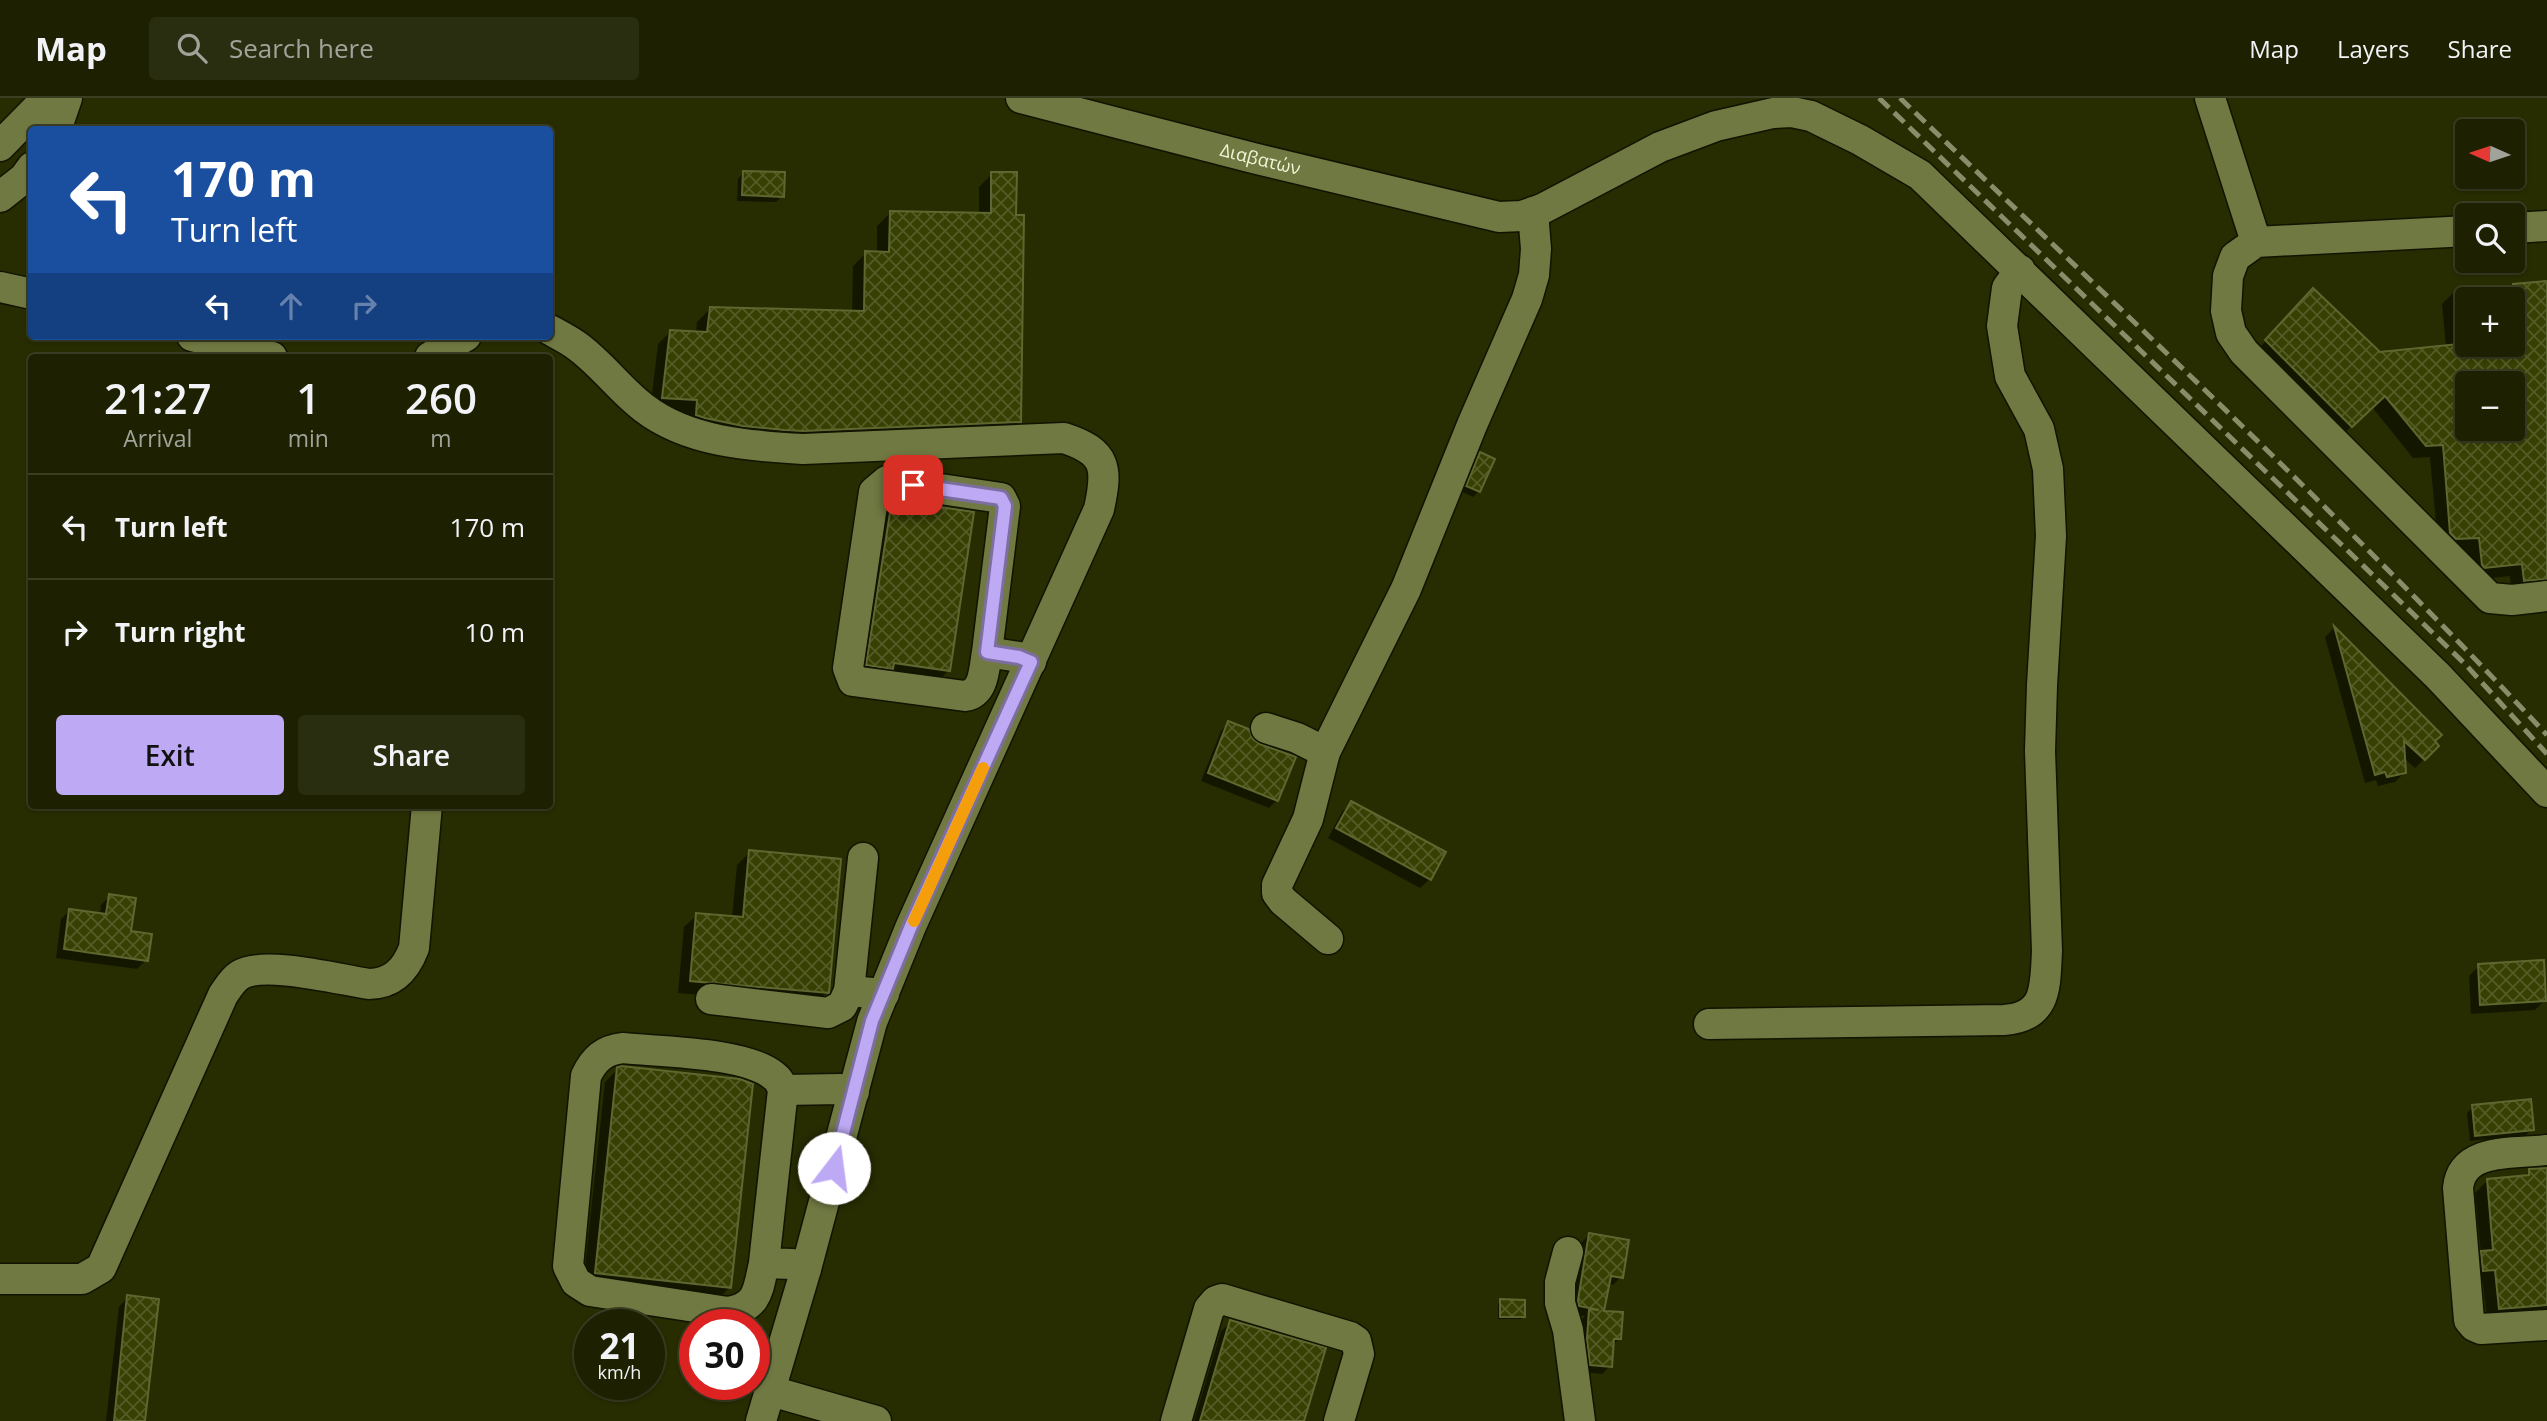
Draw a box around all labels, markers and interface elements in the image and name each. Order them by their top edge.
search box [149,17,639,80]
text: Map [35,26,107,71]
icon: search [173,29,211,67]
text: Search here [229,30,374,66]
text: Map [2249,32,2299,65]
text: Layers [2337,32,2410,65]
text: Share [2448,32,2512,65]
north arrow [2455,119,2525,189]
map controls [2455,119,2525,441]
street label: Διαβατών [1218,137,1303,180]
text: 170 m [171,145,316,211]
icon: left [56,154,147,245]
button: search [2455,203,2525,273]
text: Turn left [171,208,297,251]
icon: left [199,287,237,325]
icon: ahead [272,287,310,325]
icon: right [345,287,383,325]
button: + [2455,287,2525,357]
text: 21:27 [104,369,212,426]
text: 1 [296,369,320,426]
text: 260 [405,369,477,426]
button: − [2455,371,2525,441]
text: Arrival [123,422,192,454]
text: min [288,422,329,454]
text: m [430,422,452,454]
pin [883,455,943,515]
icon: arrive [894,466,932,504]
icon: left [56,508,94,546]
text: Turn left [115,509,227,545]
text: 170 m [450,509,525,545]
icon: right [56,613,94,651]
text: Turn right [115,614,246,650]
text: 10 m [464,614,525,650]
button: Exit [56,715,284,795]
button: Share [298,715,525,795]
position arrow [797,1131,871,1205]
speed limit sign: 30 [679,1309,770,1400]
text: 21 [599,1322,640,1369]
text: km/h [598,1360,641,1384]

